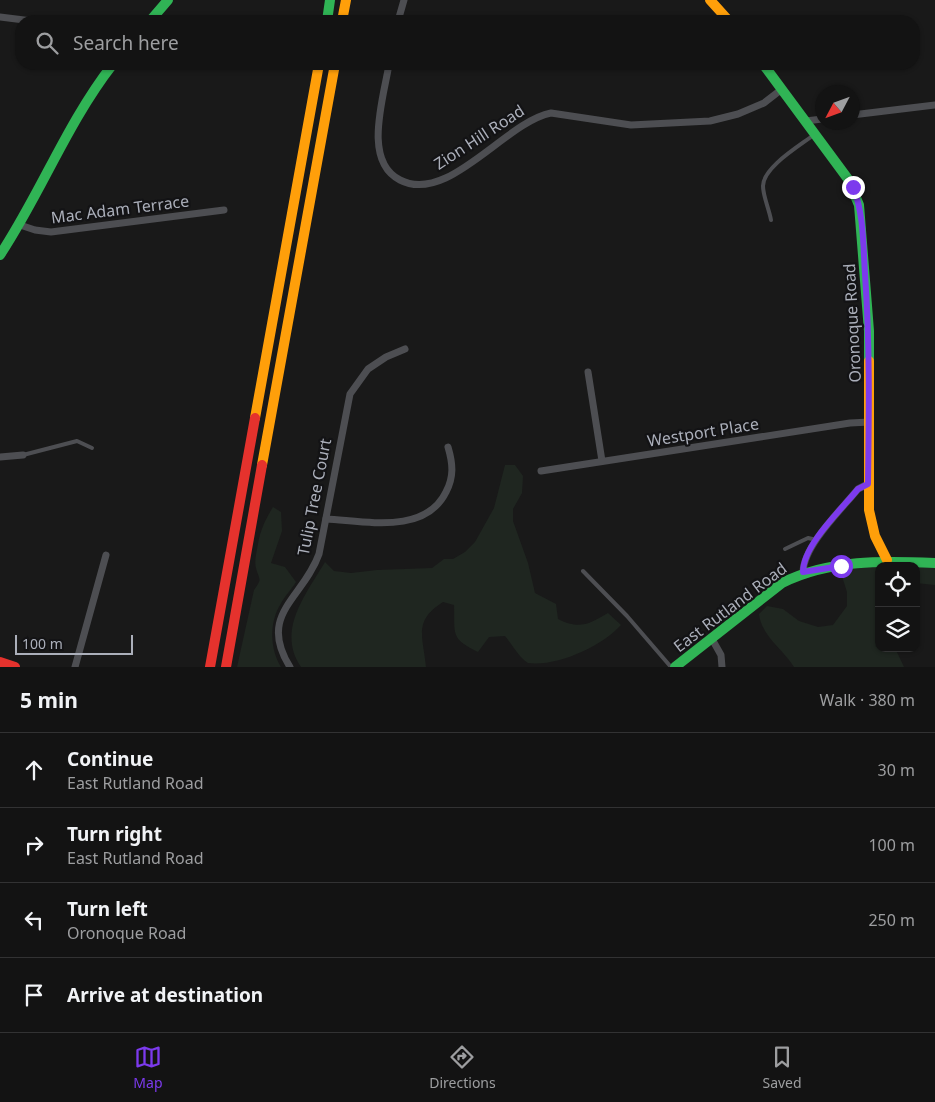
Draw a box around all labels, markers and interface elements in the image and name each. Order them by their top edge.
search box [15,15,920,70]
icon: search [33,29,61,57]
text: Search here [73,30,179,56]
north arrow [815,85,860,130]
street label: Zion Hill Road [429,99,529,175]
route end [842,176,865,199]
street label: Mac Adam Terrace [50,190,190,228]
street label: Oronoque Road [838,263,866,383]
street label: Westport Place [646,412,760,452]
street label: Tulip Tree Court [292,436,336,557]
route start [830,555,853,578]
street label: East Rutland Road [669,557,791,657]
map controls [875,562,920,652]
button: locate [875,562,920,607]
button: layers [875,607,920,652]
scale bar [15,632,132,655]
text: 100 m [22,634,63,653]
text: 5 min [20,686,78,714]
text: Walk · 380 m [820,689,915,711]
text: Continue [67,746,153,772]
icon: ahead [20,756,48,784]
text: 30 m [878,759,915,781]
text: East Rutland Road [67,772,204,794]
text: Turn right [67,821,162,847]
icon: right [20,831,48,859]
text: 100 m [868,834,915,856]
text: East Rutland Road [67,847,204,869]
text: Turn left [67,896,148,922]
icon: left [20,906,48,934]
text: 250 m [868,909,915,931]
text: Oronoque Road [67,922,186,944]
icon: arrive [20,981,48,1009]
text: Arrive at destination [67,982,263,1008]
tab: Map [133,1043,163,1092]
tab: Directions [429,1043,496,1092]
tab: Saved [762,1043,802,1092]

